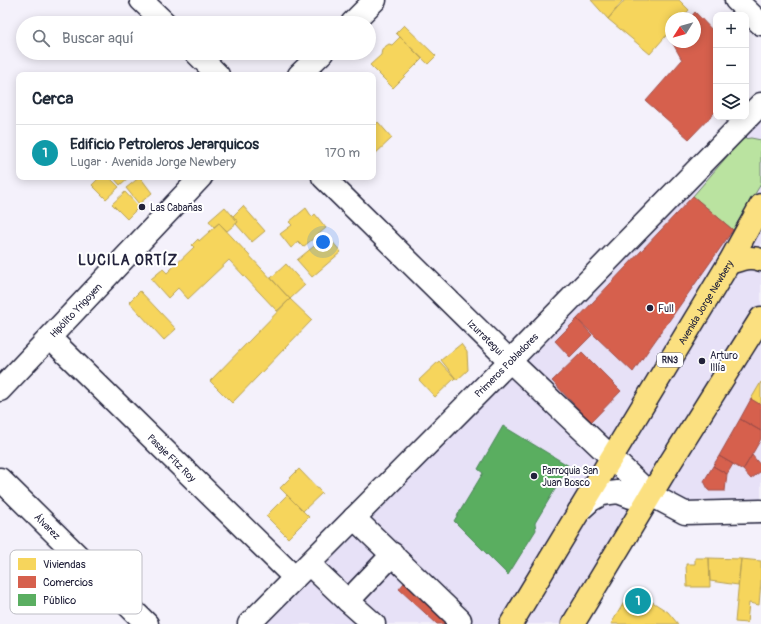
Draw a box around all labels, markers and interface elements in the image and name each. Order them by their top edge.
north arrow [665,12,701,48]
map controls [713,12,749,120]
button: + [713,12,749,48]
search box [16,16,376,60]
icon: search [30,27,52,49]
text: Buscar aquí [62,29,134,48]
button: − [713,48,749,84]
button: layers [713,84,749,120]
text: Cerca [32,88,73,109]
text: Edificio Petroleros Jerarquicos [70,135,259,154]
text: 1 [42,145,48,161]
text: 170 m [325,145,360,161]
text: Lugar · Avenida Jorge Newbery [70,154,236,170]
marker: Las Cabañas [137,202,147,212]
place label: Las Cabañas [150,202,203,214]
your location [313,232,333,252]
district label: LUCILA ORTÍZ [78,251,178,269]
street label: Avenida Jorge Newbery [676,258,737,347]
street label: Hipólito Yrigoyen [48,281,105,340]
marker: Full [645,303,655,313]
place label: Full [658,303,674,315]
street label: Izurrategui [464,317,505,358]
street label: Primeros Pobladores [472,331,541,400]
place label: Arturo Illía [710,350,738,374]
road number: RN3 [657,353,683,367]
marker: Arturo Illía [697,356,707,366]
street label: Pasaje Fitz Roy [145,432,199,485]
place label: Parroquia San Juan Bosco [542,465,599,489]
marker: Parroquia San Juan Bosco [529,471,539,481]
street label: Álvarez [31,511,63,542]
legend [10,550,142,614]
text: Viviendas [43,558,86,571]
text: Comercios [43,576,93,589]
pin: 1 [625,586,651,616]
text: Público [43,594,76,607]

